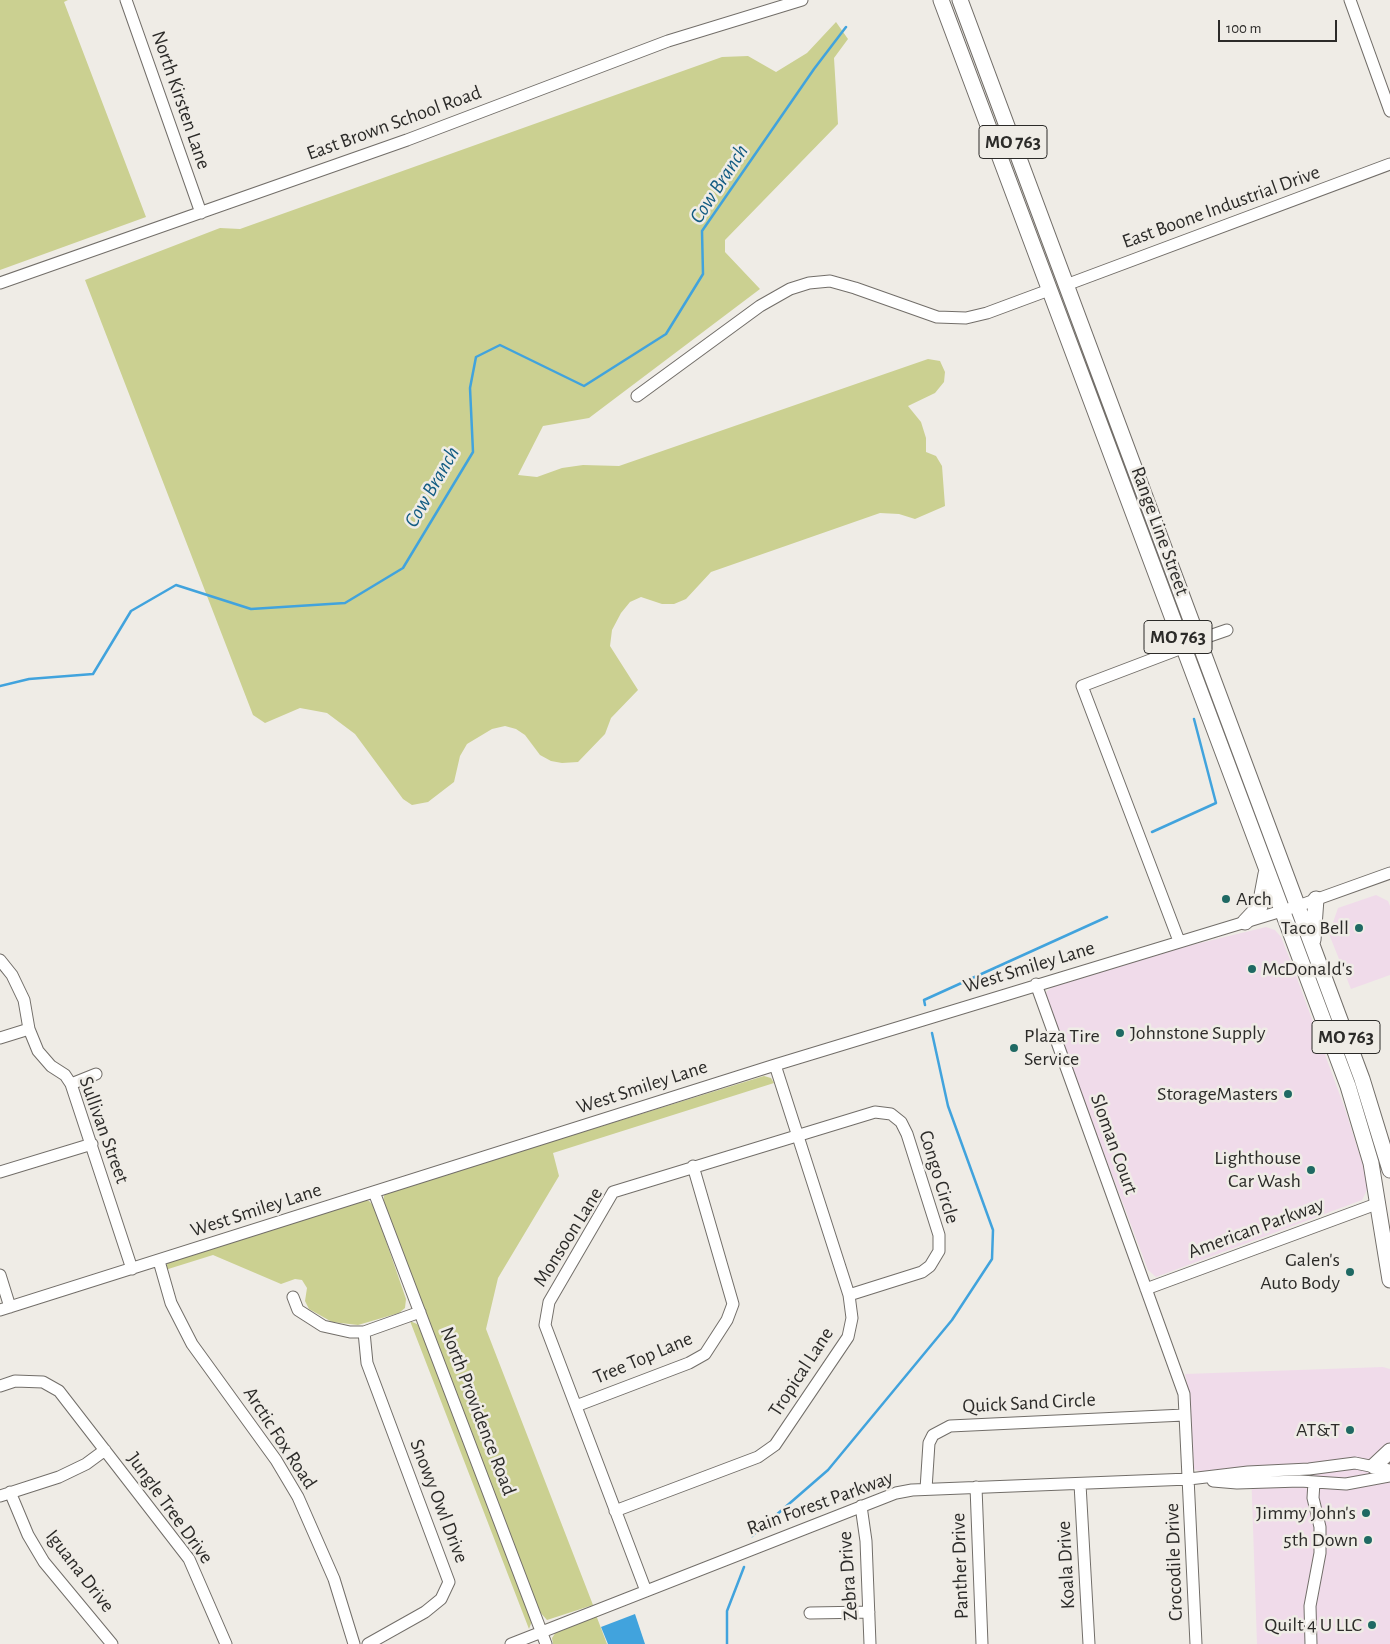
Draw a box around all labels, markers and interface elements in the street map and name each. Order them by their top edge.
scale bar [1220,10,1339,42]
text: 100 m [1226,21,1261,36]
street label: North Kirsten Lane [146,28,216,172]
street label: East Brown School Road [303,80,485,166]
road number: MO 763 [979,125,1047,158]
water label: Cow Branch [684,140,754,228]
street label: East Boone Industrial Drive [1119,160,1323,254]
water label: Cow Branch [399,442,465,532]
street label: Range Line Street [1126,463,1194,599]
road number: MO 763 [1144,620,1212,654]
place label: Arch [1236,887,1272,911]
marker: Arch [1220,893,1232,905]
place label: Taco Bell [1281,916,1349,940]
marker: Taco Bell [1353,922,1365,934]
street label: West Smiley Lane [960,936,1098,998]
place label: McDonald's [1262,957,1353,981]
marker: McDonald's [1246,963,1258,975]
road number: MO 763 [1312,1020,1380,1054]
place label: Johnstone Supply [1130,1021,1266,1045]
place label: Plaza Tire Service [1024,1024,1100,1071]
marker: Johnstone Supply [1114,1027,1126,1039]
marker: Plaza Tire Service [1008,1042,1020,1054]
street label: West Smiley Lane [573,1055,711,1119]
street label: Sullivan Street [74,1073,134,1187]
place label: StorageMasters [1157,1082,1278,1106]
marker: StorageMasters [1282,1088,1294,1100]
street label: Sloman Court [1085,1091,1143,1197]
street label: Congo Circle [913,1127,965,1227]
place label: Lighthouse Car Wash [1214,1146,1301,1193]
marker: Lighthouse Car Wash [1305,1164,1317,1176]
street label: West Smiley Lane [187,1178,325,1242]
street label: Monsoon Lane [528,1183,608,1291]
street label: American Parkway [1185,1192,1327,1264]
place label: Galen's Auto Body [1260,1248,1340,1295]
marker: Galen's Auto Body [1344,1266,1356,1278]
street label: North Providence Road [435,1323,521,1499]
street label: Tropical Lane [763,1323,839,1421]
street label: Tree Top Lane [590,1326,696,1390]
street label: Arctic Fox Road [238,1382,322,1494]
street label: Quick Sand Circle [962,1388,1096,1418]
place label: AT&T [1296,1418,1340,1442]
marker: AT&T [1344,1424,1356,1436]
street label: Snowy Owl Drive [404,1436,474,1566]
street label: Jungle Tree Drive [122,1448,218,1568]
street label: Rain Forest Parkway [744,1465,896,1541]
place label: Jimmy John's [1256,1501,1356,1525]
street label: Crocodile Drive [1160,1503,1188,1621]
marker: Jimmy John's [1360,1507,1372,1519]
street label: Panther Drive [946,1512,974,1620]
street label: Koala Drive [1052,1520,1080,1610]
street label: Iguana Drive [40,1525,120,1617]
place label: 5th Down [1283,1528,1358,1552]
street label: Zebra Drive [833,1530,863,1622]
marker: 5th Down [1362,1534,1374,1546]
place label: Quilt 4 U LLC [1264,1613,1362,1637]
marker: Quilt 4 U LLC [1366,1619,1378,1631]

